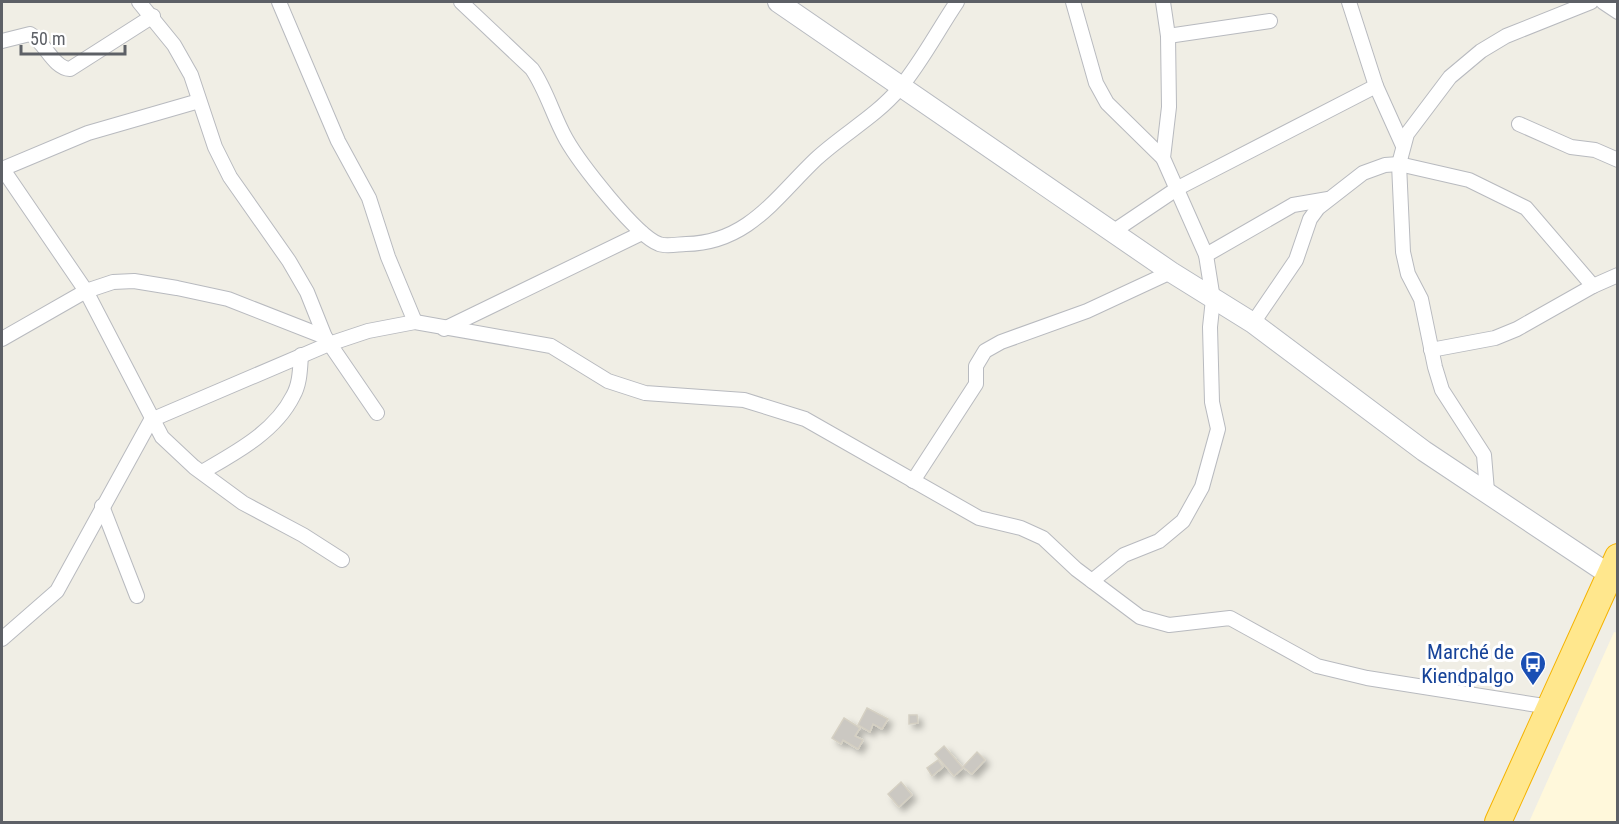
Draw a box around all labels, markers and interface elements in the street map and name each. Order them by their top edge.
scale bar [21,18,124,56]
text: 50 m [30,28,65,49]
place label: Marché de Kiendpalgo [1421,640,1514,688]
bus stop icon: Marché de Kiendpalgo [1518,649,1548,687]

